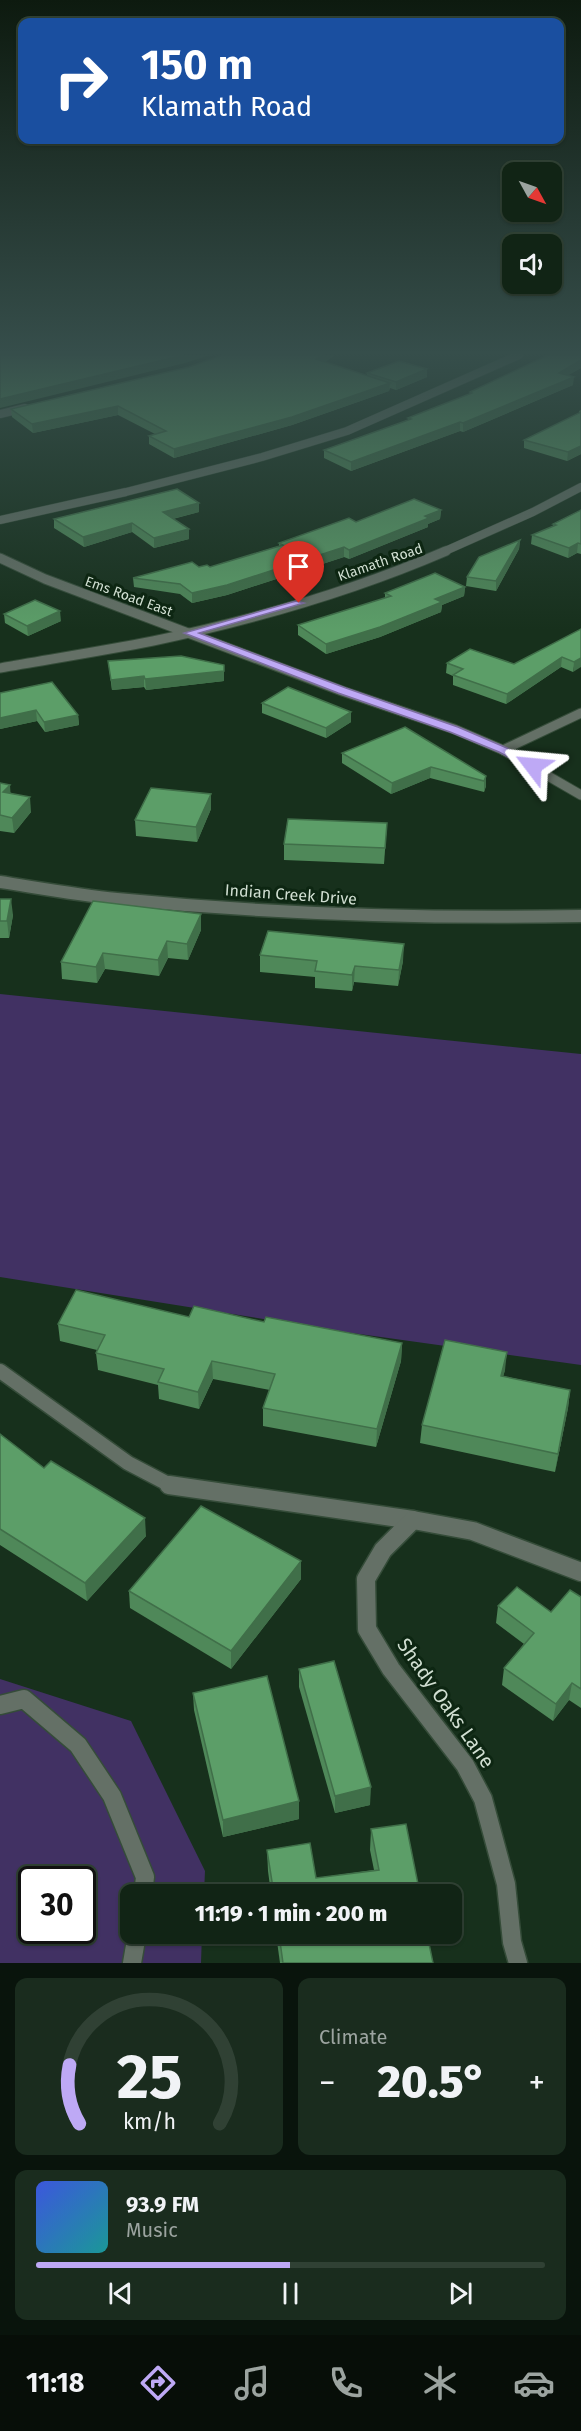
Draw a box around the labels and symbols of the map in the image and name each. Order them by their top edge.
north arrow [502,162,562,222]
street label: Klamath Road [335,540,425,585]
pin [273,541,324,603]
street label: Ems Road East [83,573,176,621]
position arrow [501,734,565,798]
street label: Indian Creek Drive [224,880,358,909]
street label: Shady Oaks Lane [392,1633,500,1773]
speed limit sign: 30 [18,1866,96,1944]

